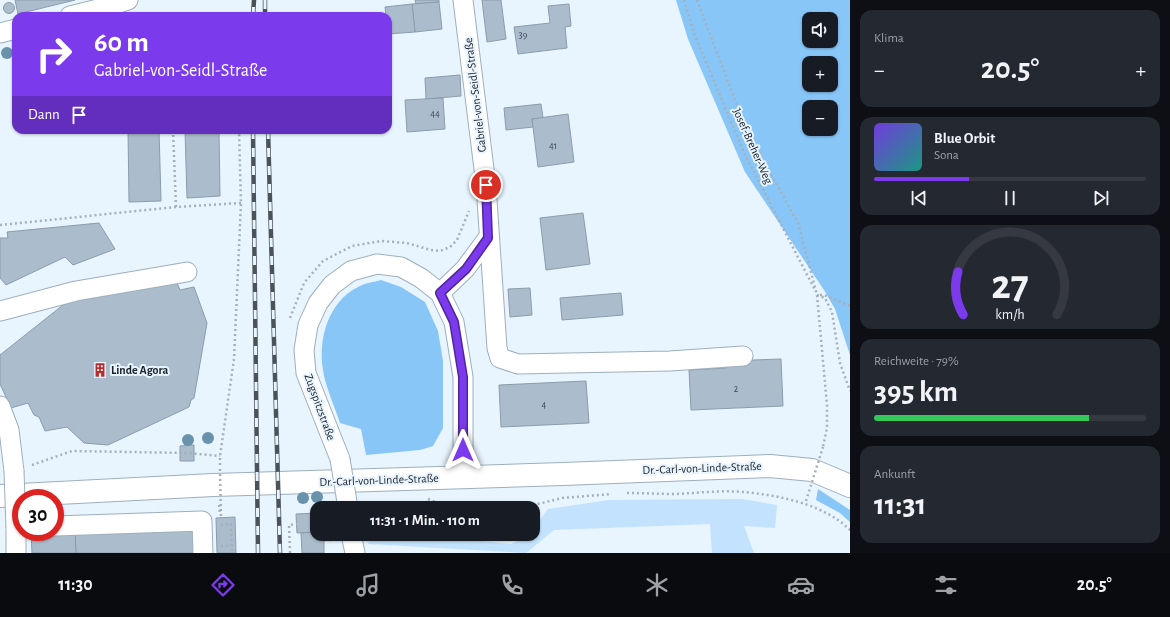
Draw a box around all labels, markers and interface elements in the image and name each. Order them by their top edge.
map controls [802,12,838,136]
button: sound [802,12,838,48]
icon: right [28,28,80,80]
text: 60 m [94,29,149,57]
house number: 39 [519,30,528,40]
text: Klima [874,32,904,45]
street label: Gabriel-von-Seidl-Straße [462,37,488,153]
text: 20.5° [981,54,1039,84]
button: + [802,56,838,92]
text: − [874,59,885,81]
text: + [1135,59,1146,81]
text: Gabriel-von-Seidl-Straße [94,62,267,80]
button: − [802,100,838,136]
icon: arrive [68,104,90,126]
street label: Josef-Breher-Weg [731,106,775,186]
text: Dann [28,107,60,122]
house number: 44 [430,109,440,119]
text: Blue Orbit [934,131,995,146]
house number: 41 [549,141,557,151]
text: Sona [934,149,959,162]
pin [469,168,503,202]
icon: arrive [475,174,497,196]
icon: previous [908,187,930,209]
icon: pause [999,187,1021,209]
icon: next [1090,187,1112,209]
text: 27 [991,264,1029,305]
text: km/h [995,307,1025,321]
text: Reichweite · 79% [874,355,959,368]
building icon: Linde Agora [92,362,108,378]
place label: Linde Agora [111,364,169,376]
street label: Zugspitzstraße [302,372,338,442]
text: 395 km [874,377,958,407]
house number: 2 [734,384,739,394]
house number: 4 [542,400,547,410]
position arrow [442,429,484,471]
street label: Dr.-Carl-von-Linde-Straße [642,460,762,476]
text: Ankunft [874,468,915,481]
street label: Dr.-Carl-von-Linde-Straße [319,472,439,488]
speed limit sign: 30 [12,489,64,541]
text: 11:31 [874,490,926,520]
text: 11:31 · 1 Min. · 110 m [370,513,480,528]
icon: directions [209,571,237,599]
icon: music [354,571,382,599]
icon: phone [498,571,526,599]
icon: climate [643,571,671,599]
icon: car [787,571,815,599]
icon: filters [932,571,960,599]
text: 11:30 [58,576,93,594]
text: 20.5° [1077,576,1112,594]

